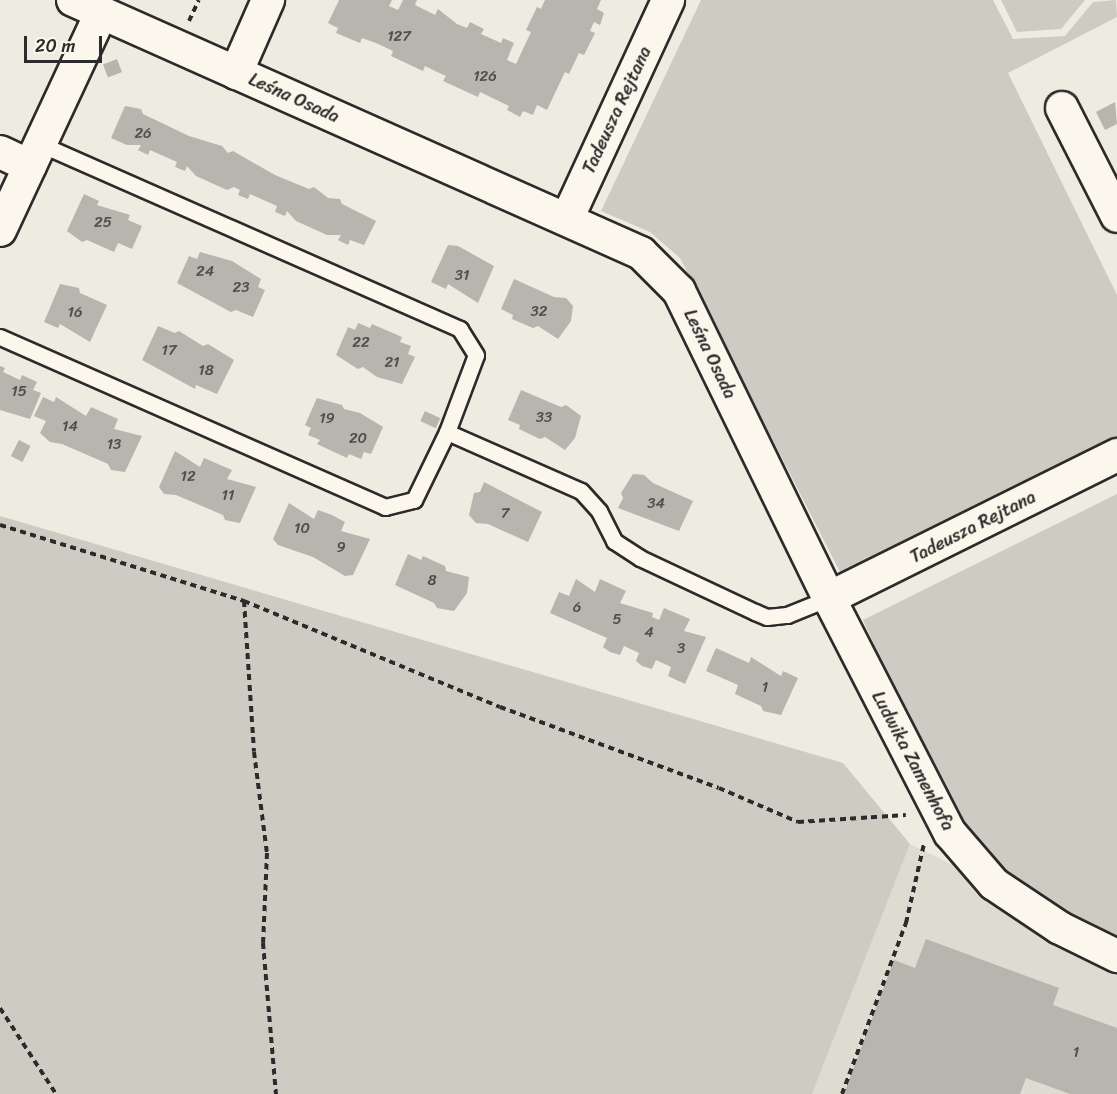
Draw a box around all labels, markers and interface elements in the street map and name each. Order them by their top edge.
scale bar [27,24,105,62]
house number: 127 [387,28,411,46]
text: 20 m [35,30,75,62]
street label: Tadeusza Rejtana [578,43,656,177]
street label: Leśna Osada [245,68,343,128]
house number: 126 [473,68,497,86]
house number: 26 [134,125,152,143]
house number: 25 [94,214,112,232]
house number: 24 [196,263,214,281]
house number: 31 [455,267,469,285]
house number: 23 [233,279,249,297]
house number: 32 [531,303,547,321]
house number: 16 [68,304,82,322]
street label: Leśna Osada [679,306,741,402]
house number: 22 [352,334,370,352]
house number: 17 [162,342,176,360]
house number: 21 [384,354,400,372]
house number: 18 [198,362,214,380]
house number: 15 [11,383,27,401]
house number: 33 [536,409,552,427]
house number: 19 [319,410,335,428]
house number: 14 [62,418,78,436]
house number: 20 [349,430,367,448]
house number: 13 [107,436,121,454]
house number: 12 [180,468,196,486]
street label: Tadeusza Rejtana [907,486,1039,568]
house number: 11 [222,487,234,505]
house number: 34 [647,495,665,513]
house number: 7 [501,505,509,523]
house number: 10 [294,520,310,538]
house number: 9 [336,539,346,557]
house number: 8 [427,572,437,590]
house number: 6 [573,599,581,617]
house number: 5 [612,611,622,629]
house number: 4 [644,624,654,642]
house number: 3 [677,640,685,658]
house number: 1 [762,679,768,697]
street label: Ludwika Zamenhofa [867,687,959,835]
house number: 1 [1073,1044,1079,1062]

